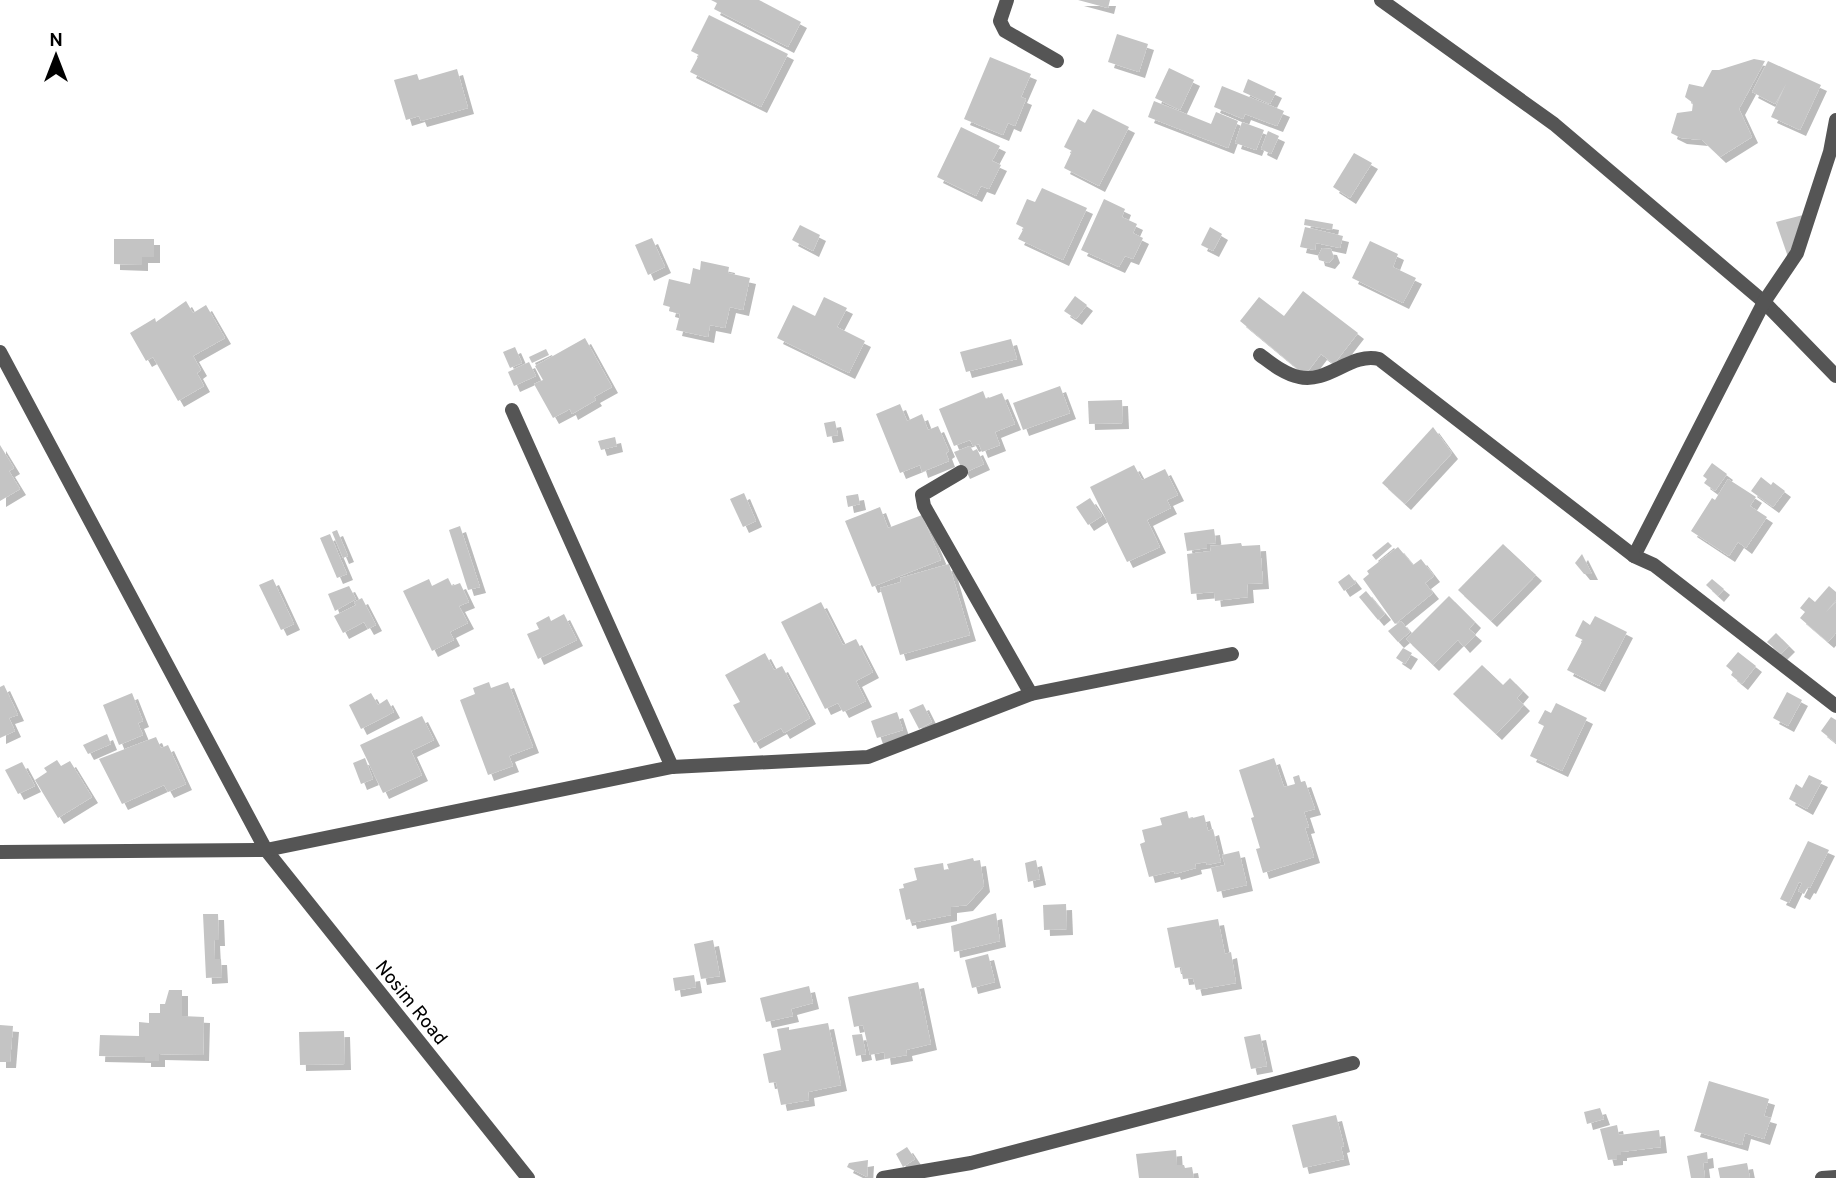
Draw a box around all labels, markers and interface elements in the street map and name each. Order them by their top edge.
north arrow [21,21,91,91]
text: N [49,29,63,53]
street label: Nosim Road [369,956,452,1051]

